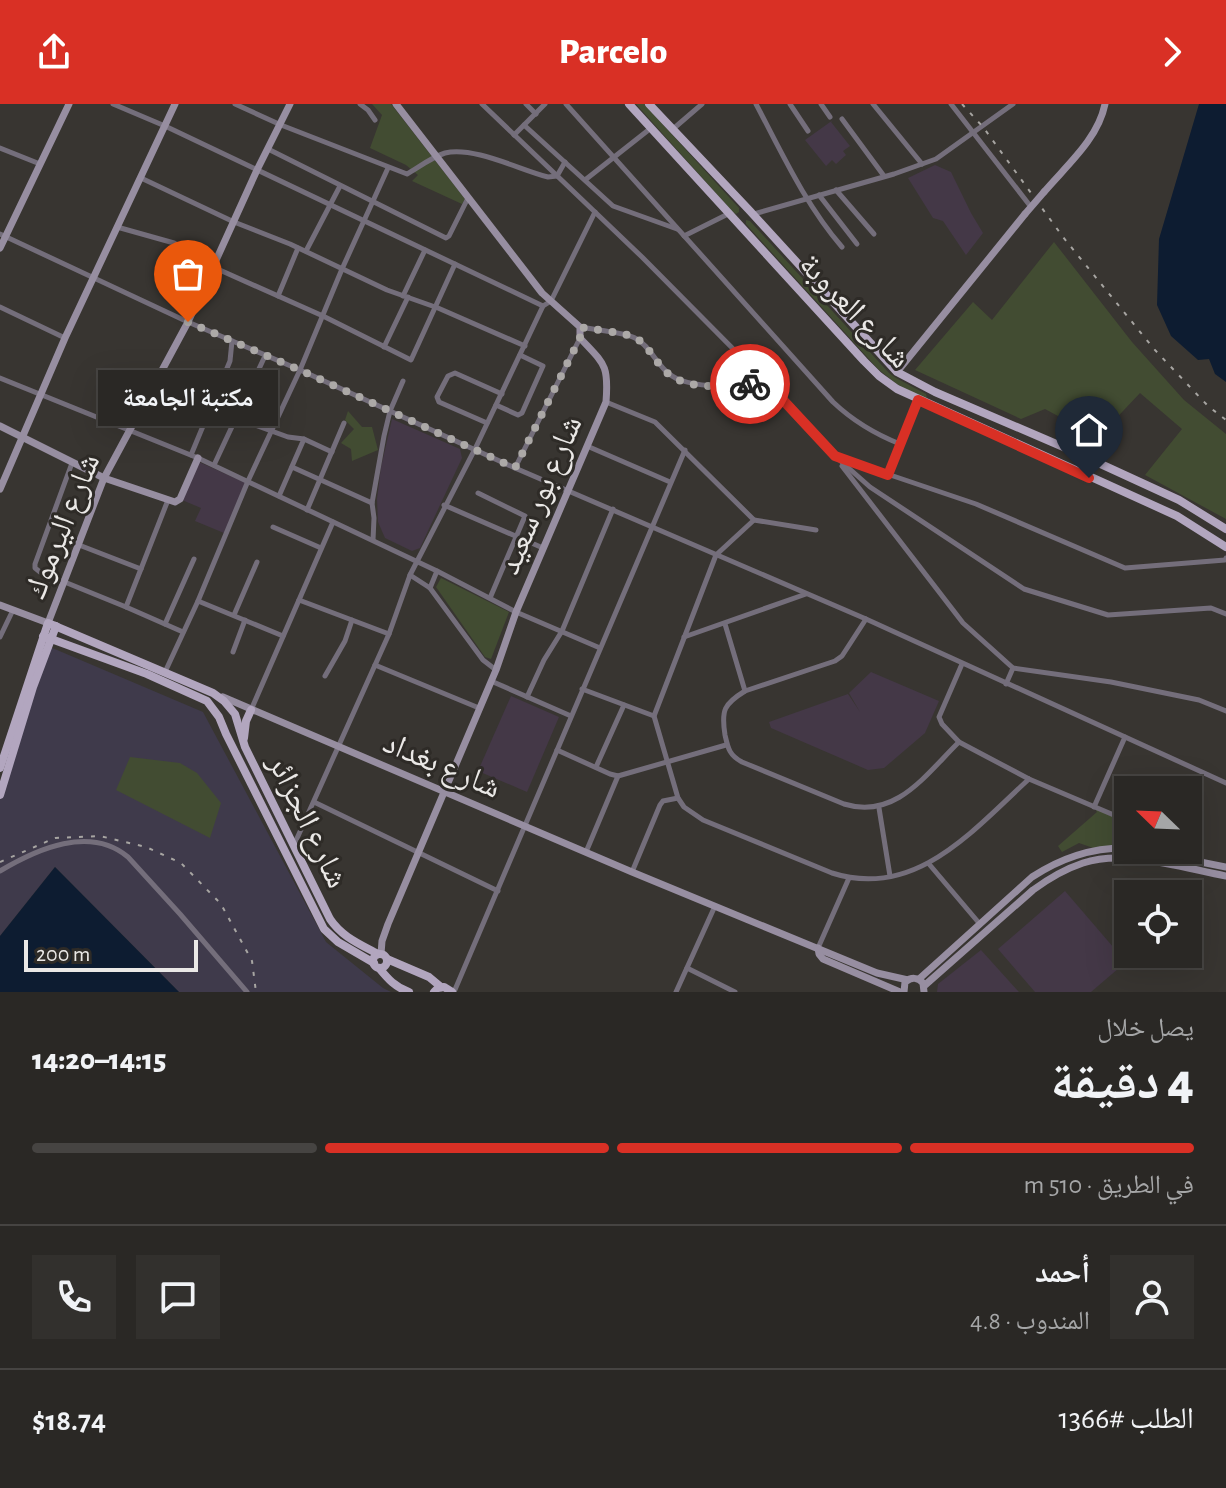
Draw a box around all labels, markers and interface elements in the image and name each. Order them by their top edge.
icon: share [32,30,76,74]
icon: forward [1150,30,1194,74]
text: Parcelo [559,34,667,70]
pin [154,240,222,322]
street label: شارع العروبة [791,248,917,376]
icon: bag [166,252,210,296]
courier [710,344,790,424]
icon: bike [728,362,772,406]
callout: مكتبة الجامعة [98,370,278,426]
text: مكتبة الجامعة [123,385,253,411]
pin [1055,396,1123,478]
icon: home [1067,408,1111,452]
street label: شارع بور سعيد [492,411,590,580]
street label: شارع اليرموك [19,449,108,604]
street label: شارع بغداد [377,726,505,807]
street label: شارع الجزائر [259,748,354,894]
north arrow [1114,776,1202,864]
map controls [1114,776,1202,968]
button: locate [1114,880,1202,968]
scale bar [24,936,198,972]
text: 200 m [36,943,90,965]
text: يصل خلال [1097,1015,1194,1041]
text: 14:15–14:20 [32,1045,166,1075]
text: 4 دقيقة [1051,1056,1194,1108]
text: في الطريق · 510 m [1024,1172,1194,1198]
button: phone [32,1255,116,1339]
button: chat [136,1255,220,1339]
button: person [1110,1255,1194,1339]
text: أحمد [1035,1258,1090,1288]
text: المندوب · 4.8 [970,1308,1090,1334]
text: الطلب #1366 [1058,1404,1194,1434]
text: $18.74 [32,1406,106,1436]

